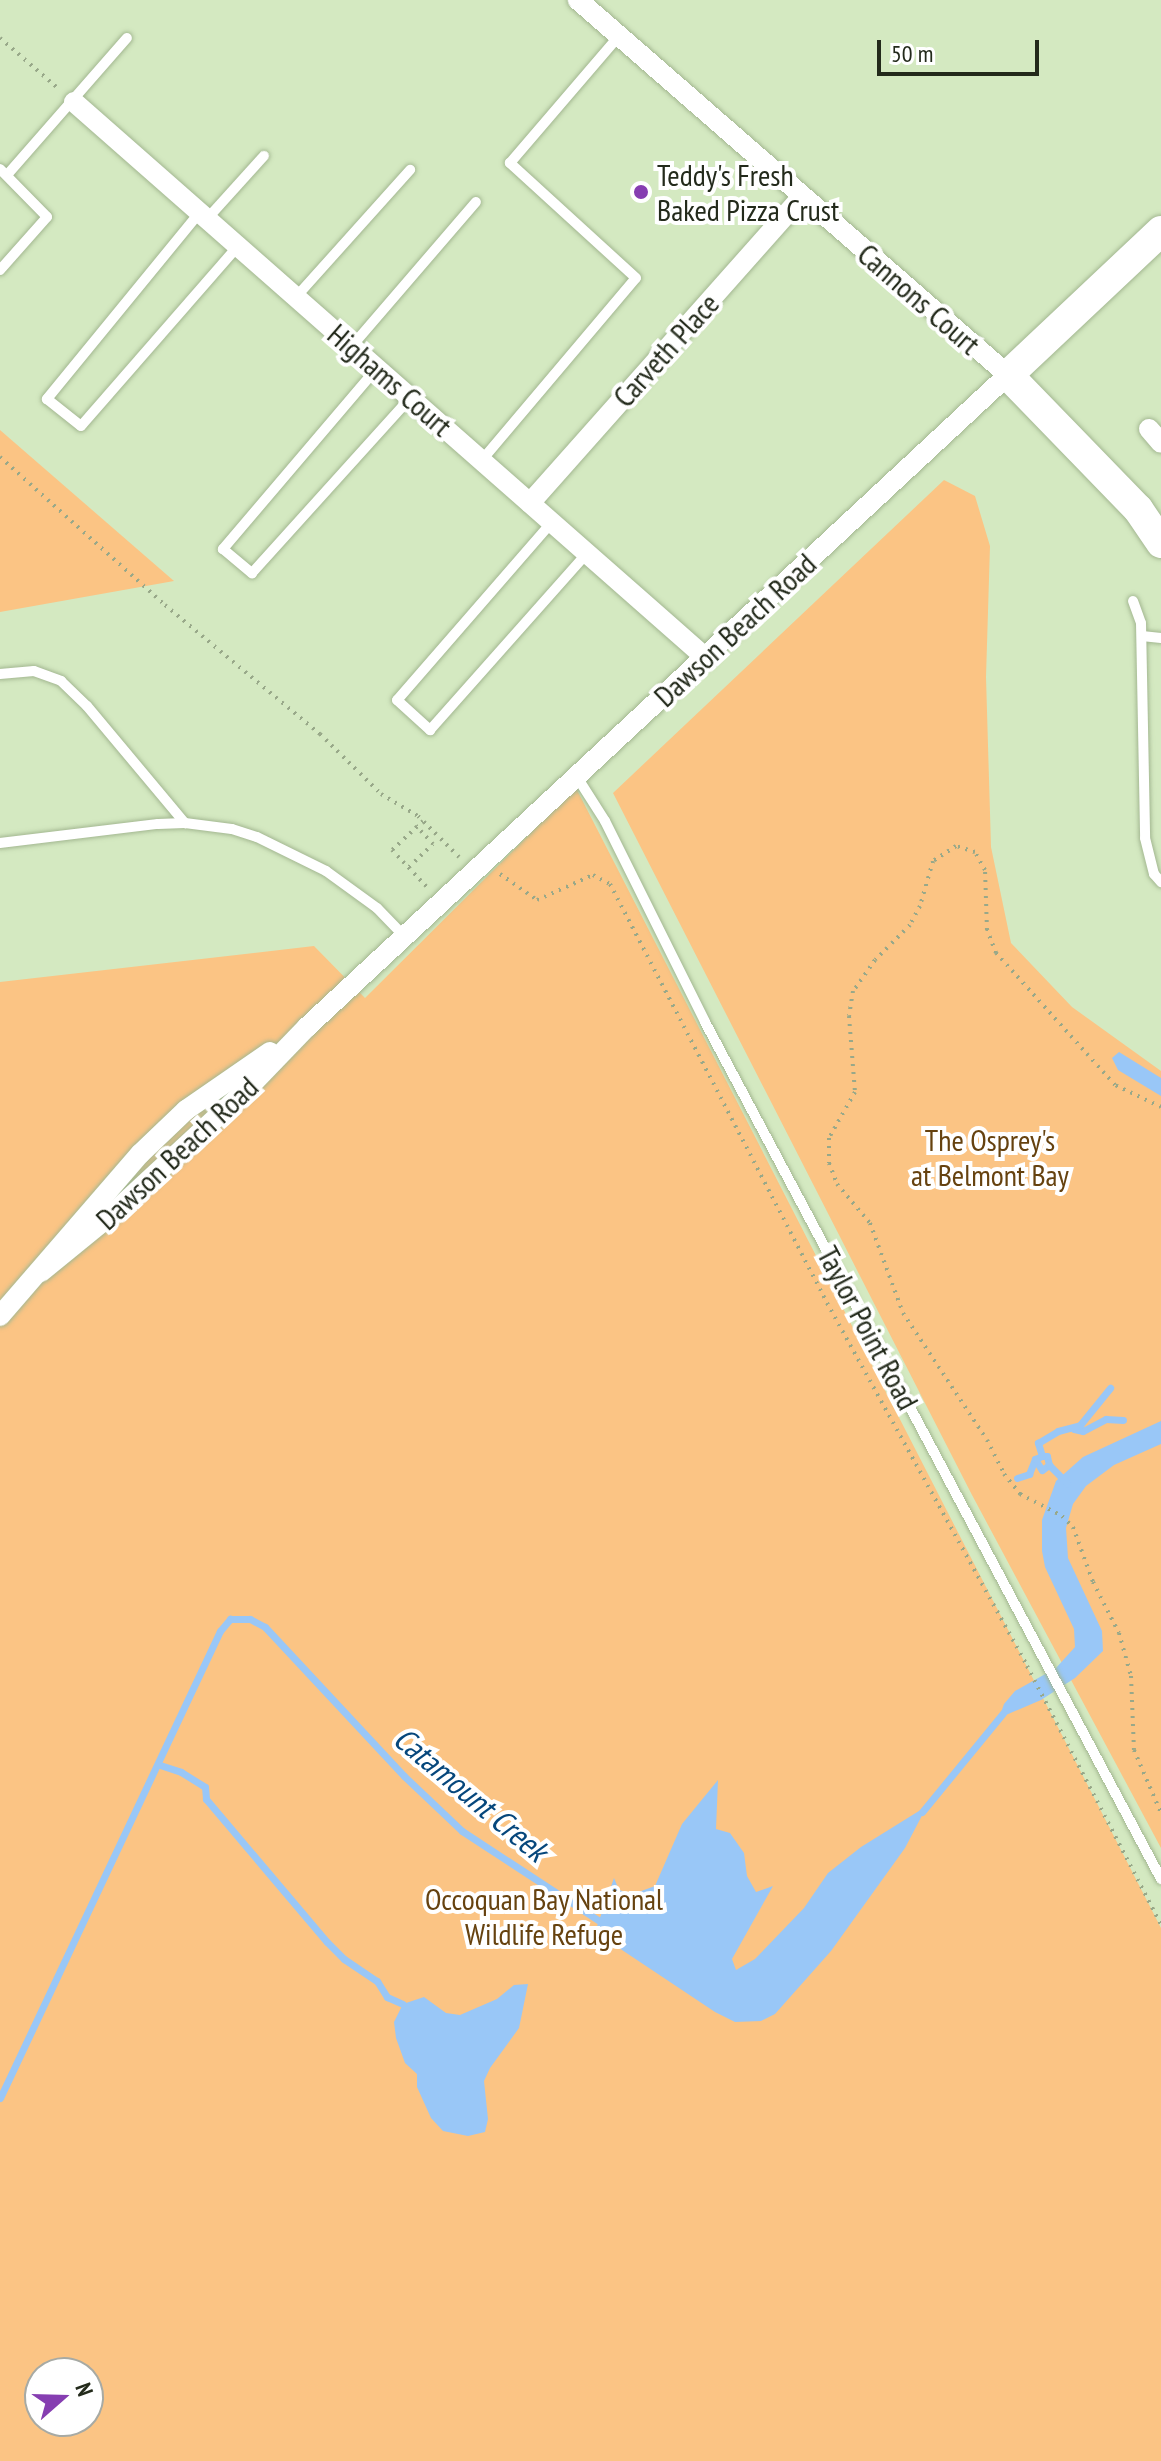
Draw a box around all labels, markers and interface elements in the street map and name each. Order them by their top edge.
scale bar [881,24,1043,74]
text: 50 m [891,38,933,69]
place label: Teddy's Fresh Baked Pizza Crust [657,157,839,228]
marker: Teddy's Fresh Baked Pizza Crust [632,183,650,201]
street label: Cannons Court [850,236,988,362]
street label: Carveth Place [606,286,726,414]
street label: Highams Court [321,316,459,444]
street label: Dawson Beach Road [647,546,823,714]
street label: Dawson Beach Road [89,1069,265,1237]
park label: The Osprey's at Belmont Bay [911,1122,1069,1192]
street label: Taylor Point Road [810,1240,926,1416]
water label: Catamount Creek [386,1719,556,1869]
park label: Occoquan Bay National Wildlife Refuge [424,1881,664,1952]
north arrow [24,2357,104,2437]
text: N [69,2379,100,2400]

